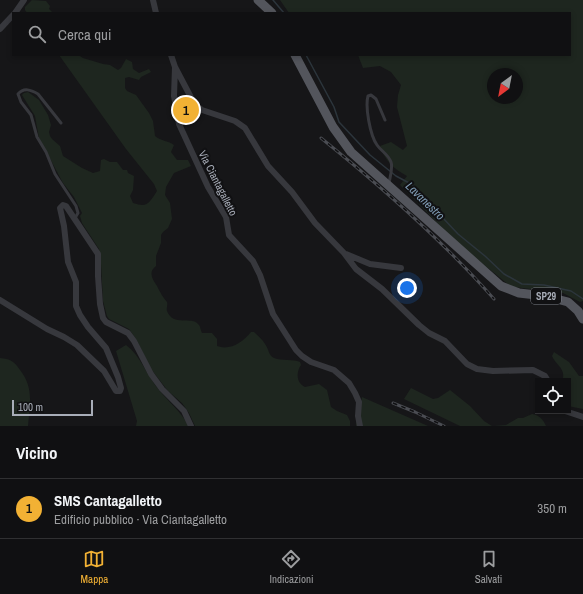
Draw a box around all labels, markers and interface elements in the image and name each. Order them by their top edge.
search box [12,12,571,56]
icon: search [26,23,48,45]
text: Cerca qui [58,24,111,45]
north arrow [487,68,523,104]
pin: 1 [173,95,199,125]
street label: Via Ciantagalletto [196,148,240,218]
water label: Lavanestro [402,178,448,224]
your location [397,278,417,298]
road number: SP29 [531,288,561,304]
map controls [535,378,571,414]
button: locate [535,378,571,414]
scale bar [12,398,93,417]
text: 100 m [18,400,43,414]
text: Vicino [16,441,58,464]
text: SMS Cantagalletto [54,490,162,511]
text: 1 [26,500,32,517]
text: 350 m [537,500,567,517]
text: Edificio pubblico · Via Ciantagalletto [54,511,227,528]
tab: Mappa [81,548,108,586]
tab: Indicazioni [269,548,314,586]
tab: Salvati [475,548,502,586]

